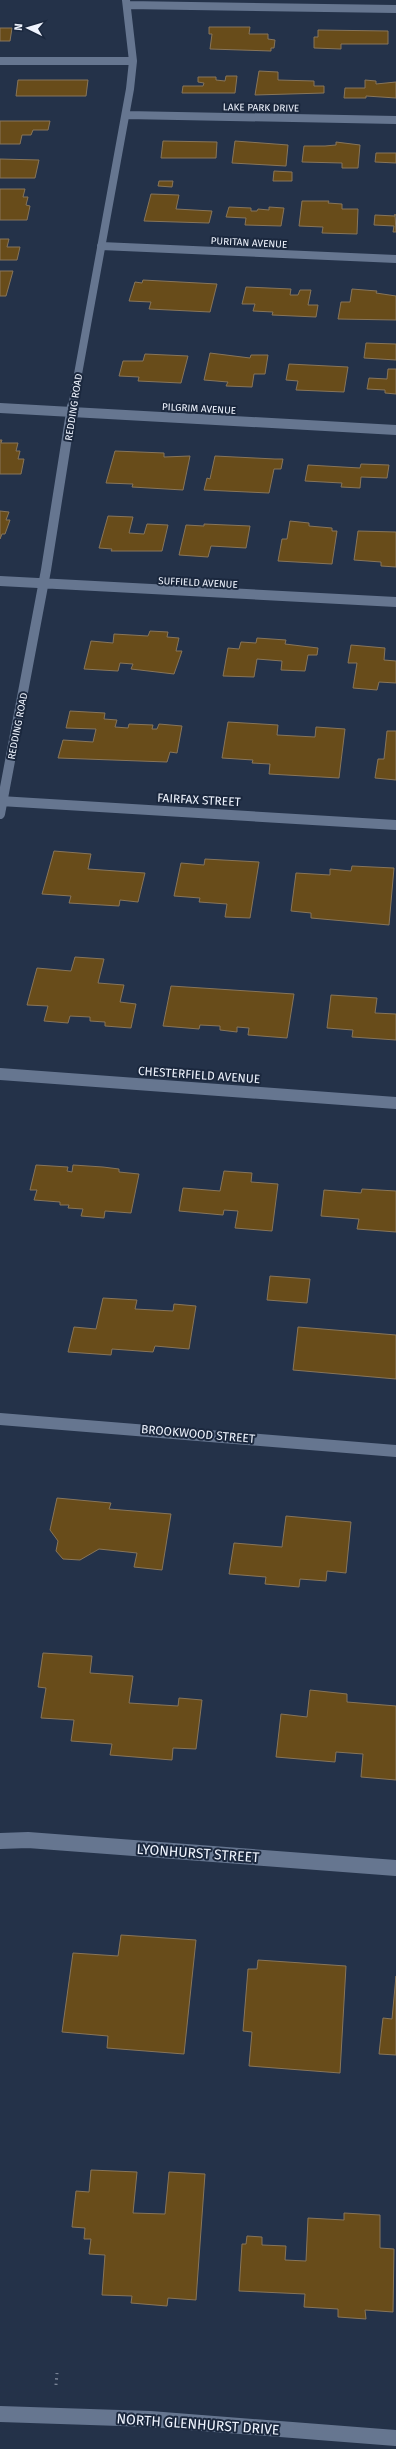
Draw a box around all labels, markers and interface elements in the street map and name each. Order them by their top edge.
north arrow [8,8,48,48]
text: N [12,23,25,31]
street label: LAKE PARK DRIVE [223,101,299,115]
street label: PURITAN AVENUE [210,235,288,251]
street label: REDDING ROAD [63,373,85,442]
street label: PILGRIM AVENUE [162,401,236,417]
street label: SUFFIELD AVENUE [158,575,238,591]
street label: REDDING ROAD [6,692,30,761]
street label: FAIRFAX STREET [157,791,242,809]
street label: CHESTERFIELD AVENUE [137,1064,261,1086]
street label: BROOKWOOD STREET [140,1422,256,1446]
street label: LYONHURST STREET [136,1841,261,1866]
street label: NORTH GLENHURST DRIVE [116,2410,280,2439]

